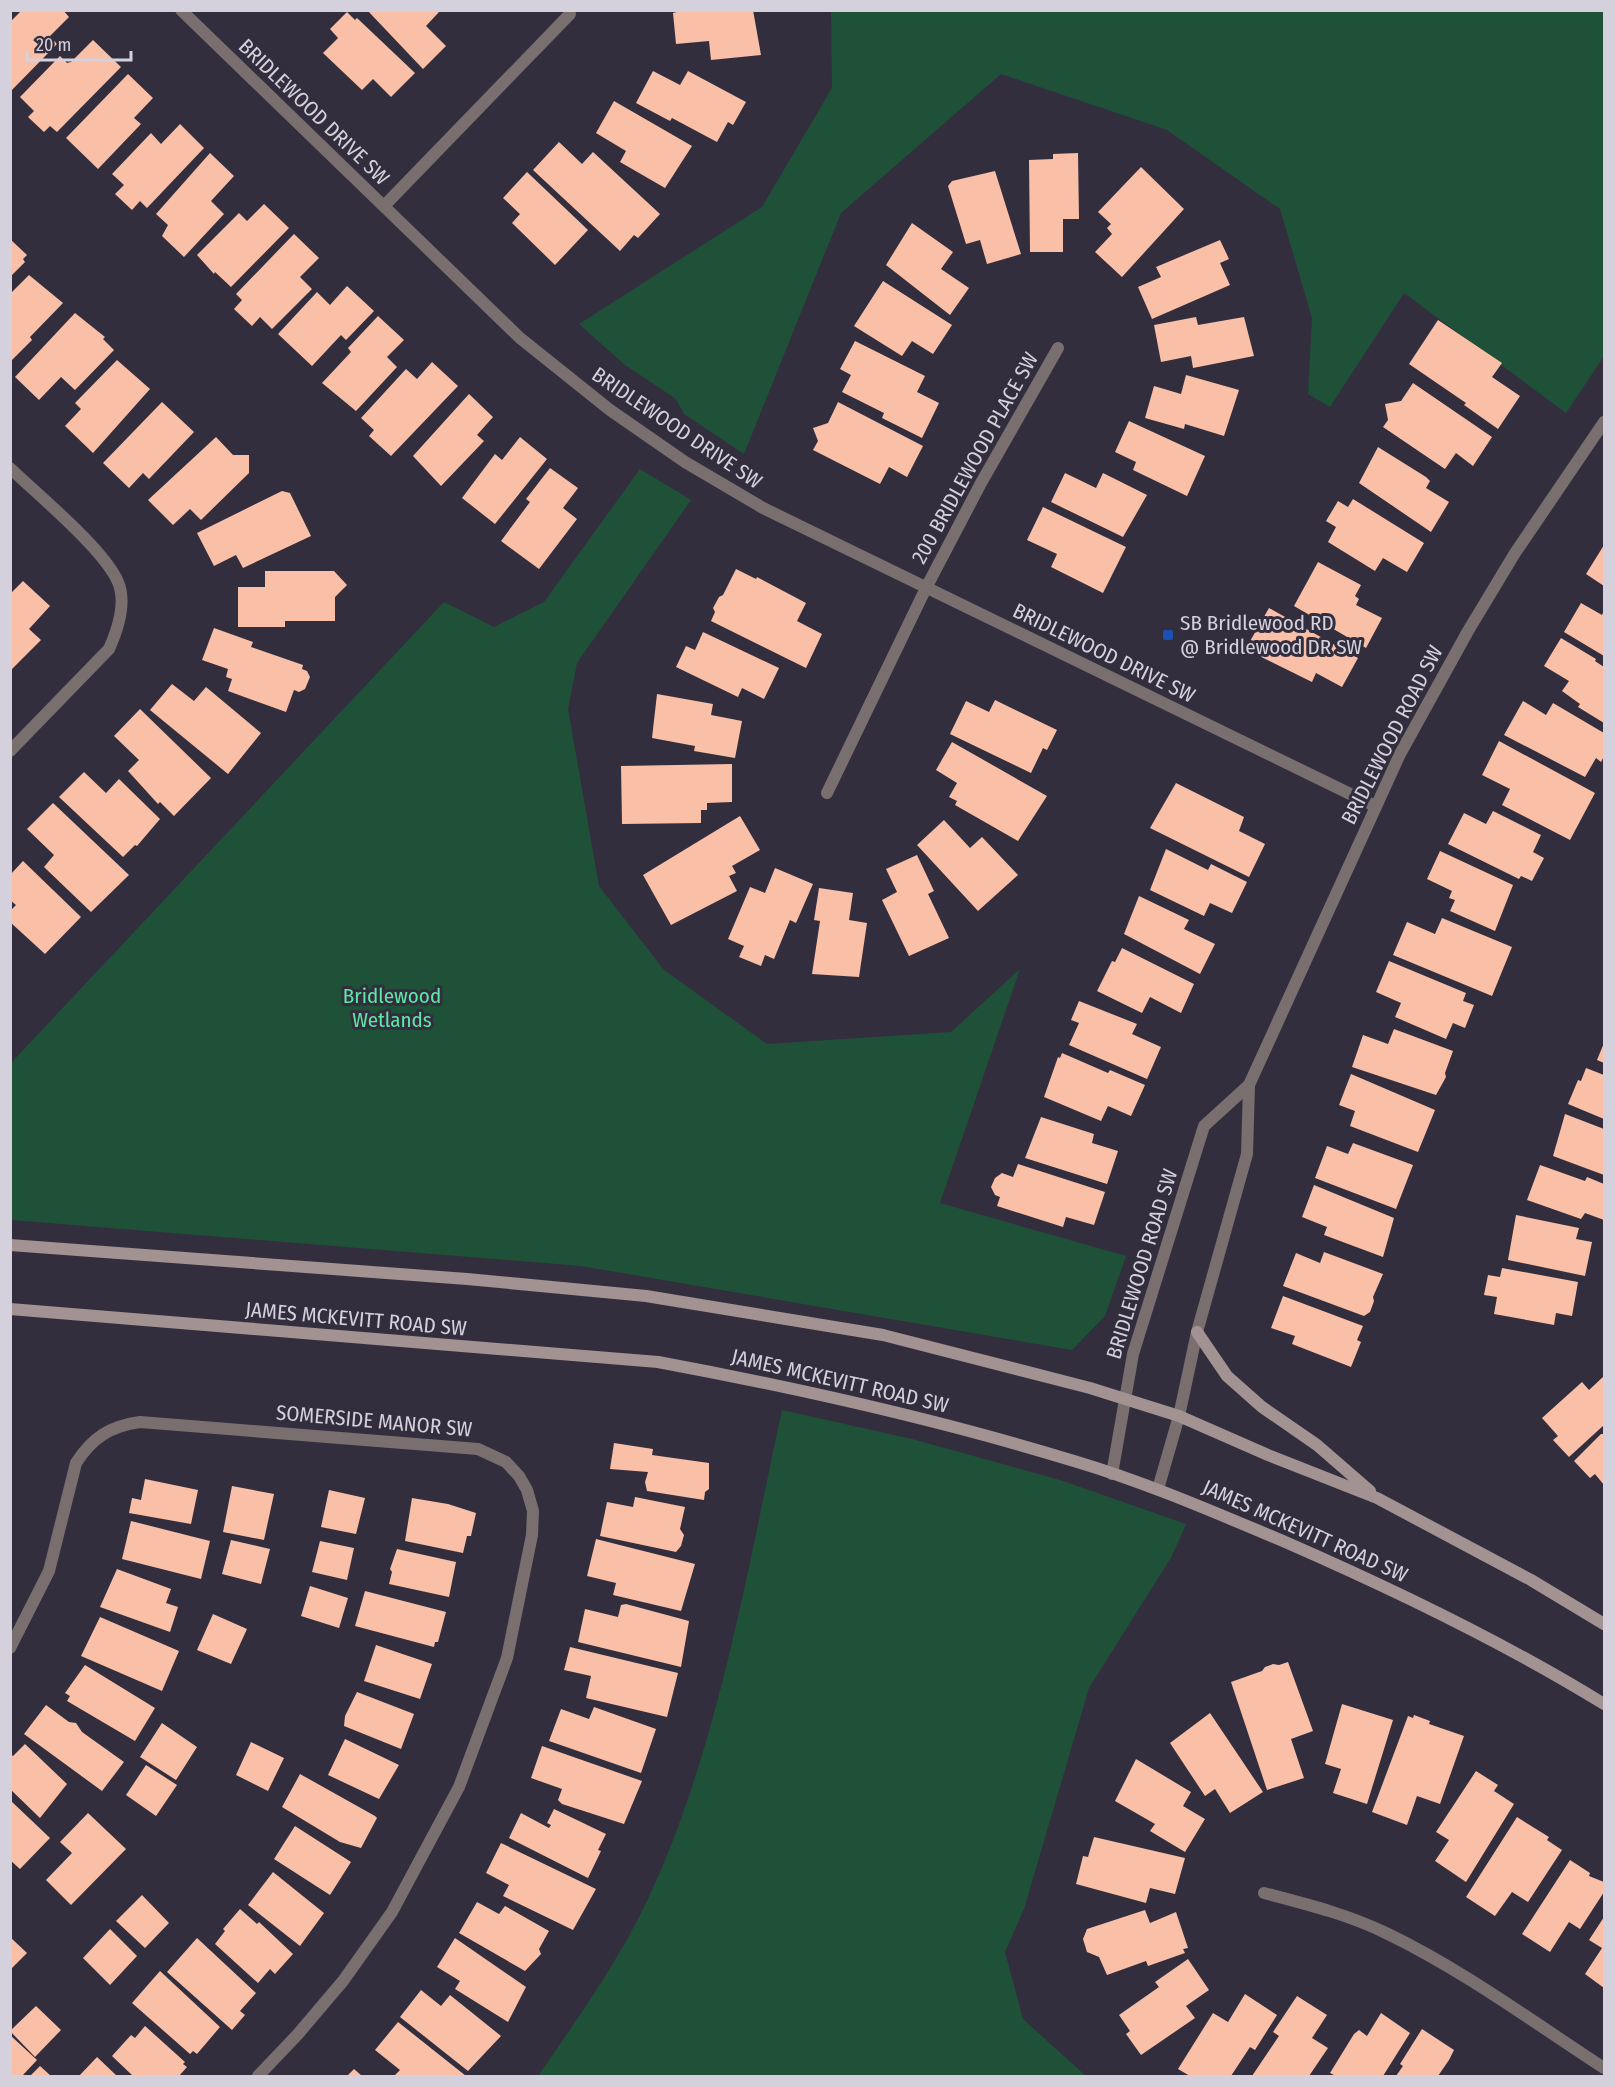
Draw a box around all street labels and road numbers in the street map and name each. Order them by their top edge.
street label: BRIDLEWOOD DRIVE SW [233,33,395,191]
street label: 200 BRIDLEWOOD PLACE SW [906,348,1044,568]
street label: BRIDLEWOOD DRIVE SW [587,361,767,495]
street label: BRIDLEWOOD DRIVE SW [1009,598,1200,709]
street label: BRIDLEWOOD ROAD SW [1336,641,1449,829]
street label: BRIDLEWOOD ROAD SW [1101,1166,1183,1362]
street label: JAMES MCKEVITT ROAD SW [244,1296,468,1342]
street label: JAMES MCKEVITT ROAD SW [729,1343,951,1419]
street label: SOMERSIDE MANOR SW [275,1399,473,1443]
street label: JAMES MCKEVITT ROAD SW [1198,1474,1412,1588]

